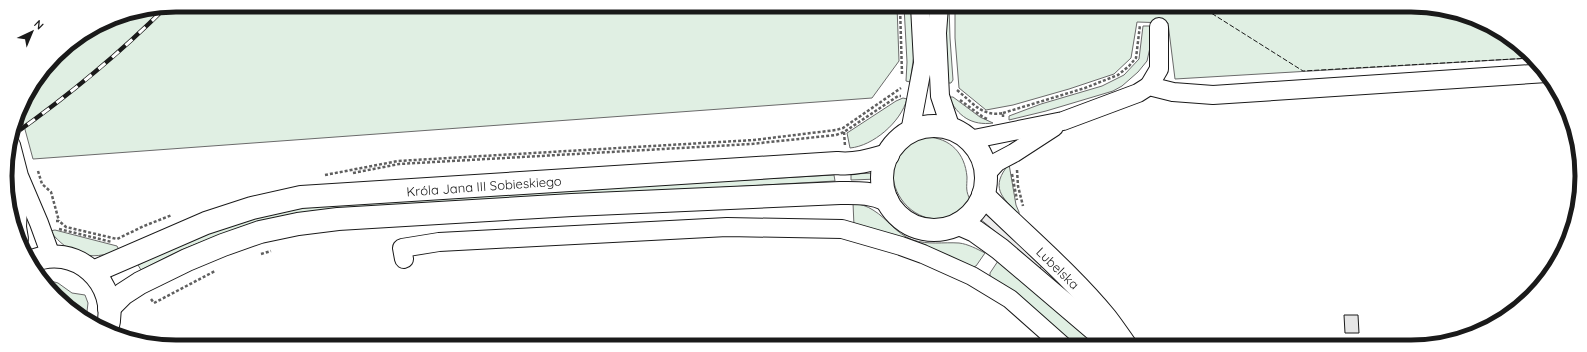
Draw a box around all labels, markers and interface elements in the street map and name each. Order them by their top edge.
north arrow [12,12,52,52]
text: N [31,17,47,33]
street label: Króla Jana III Sobieskiego [406,173,562,199]
street label: Lubelska [1033,244,1083,292]

